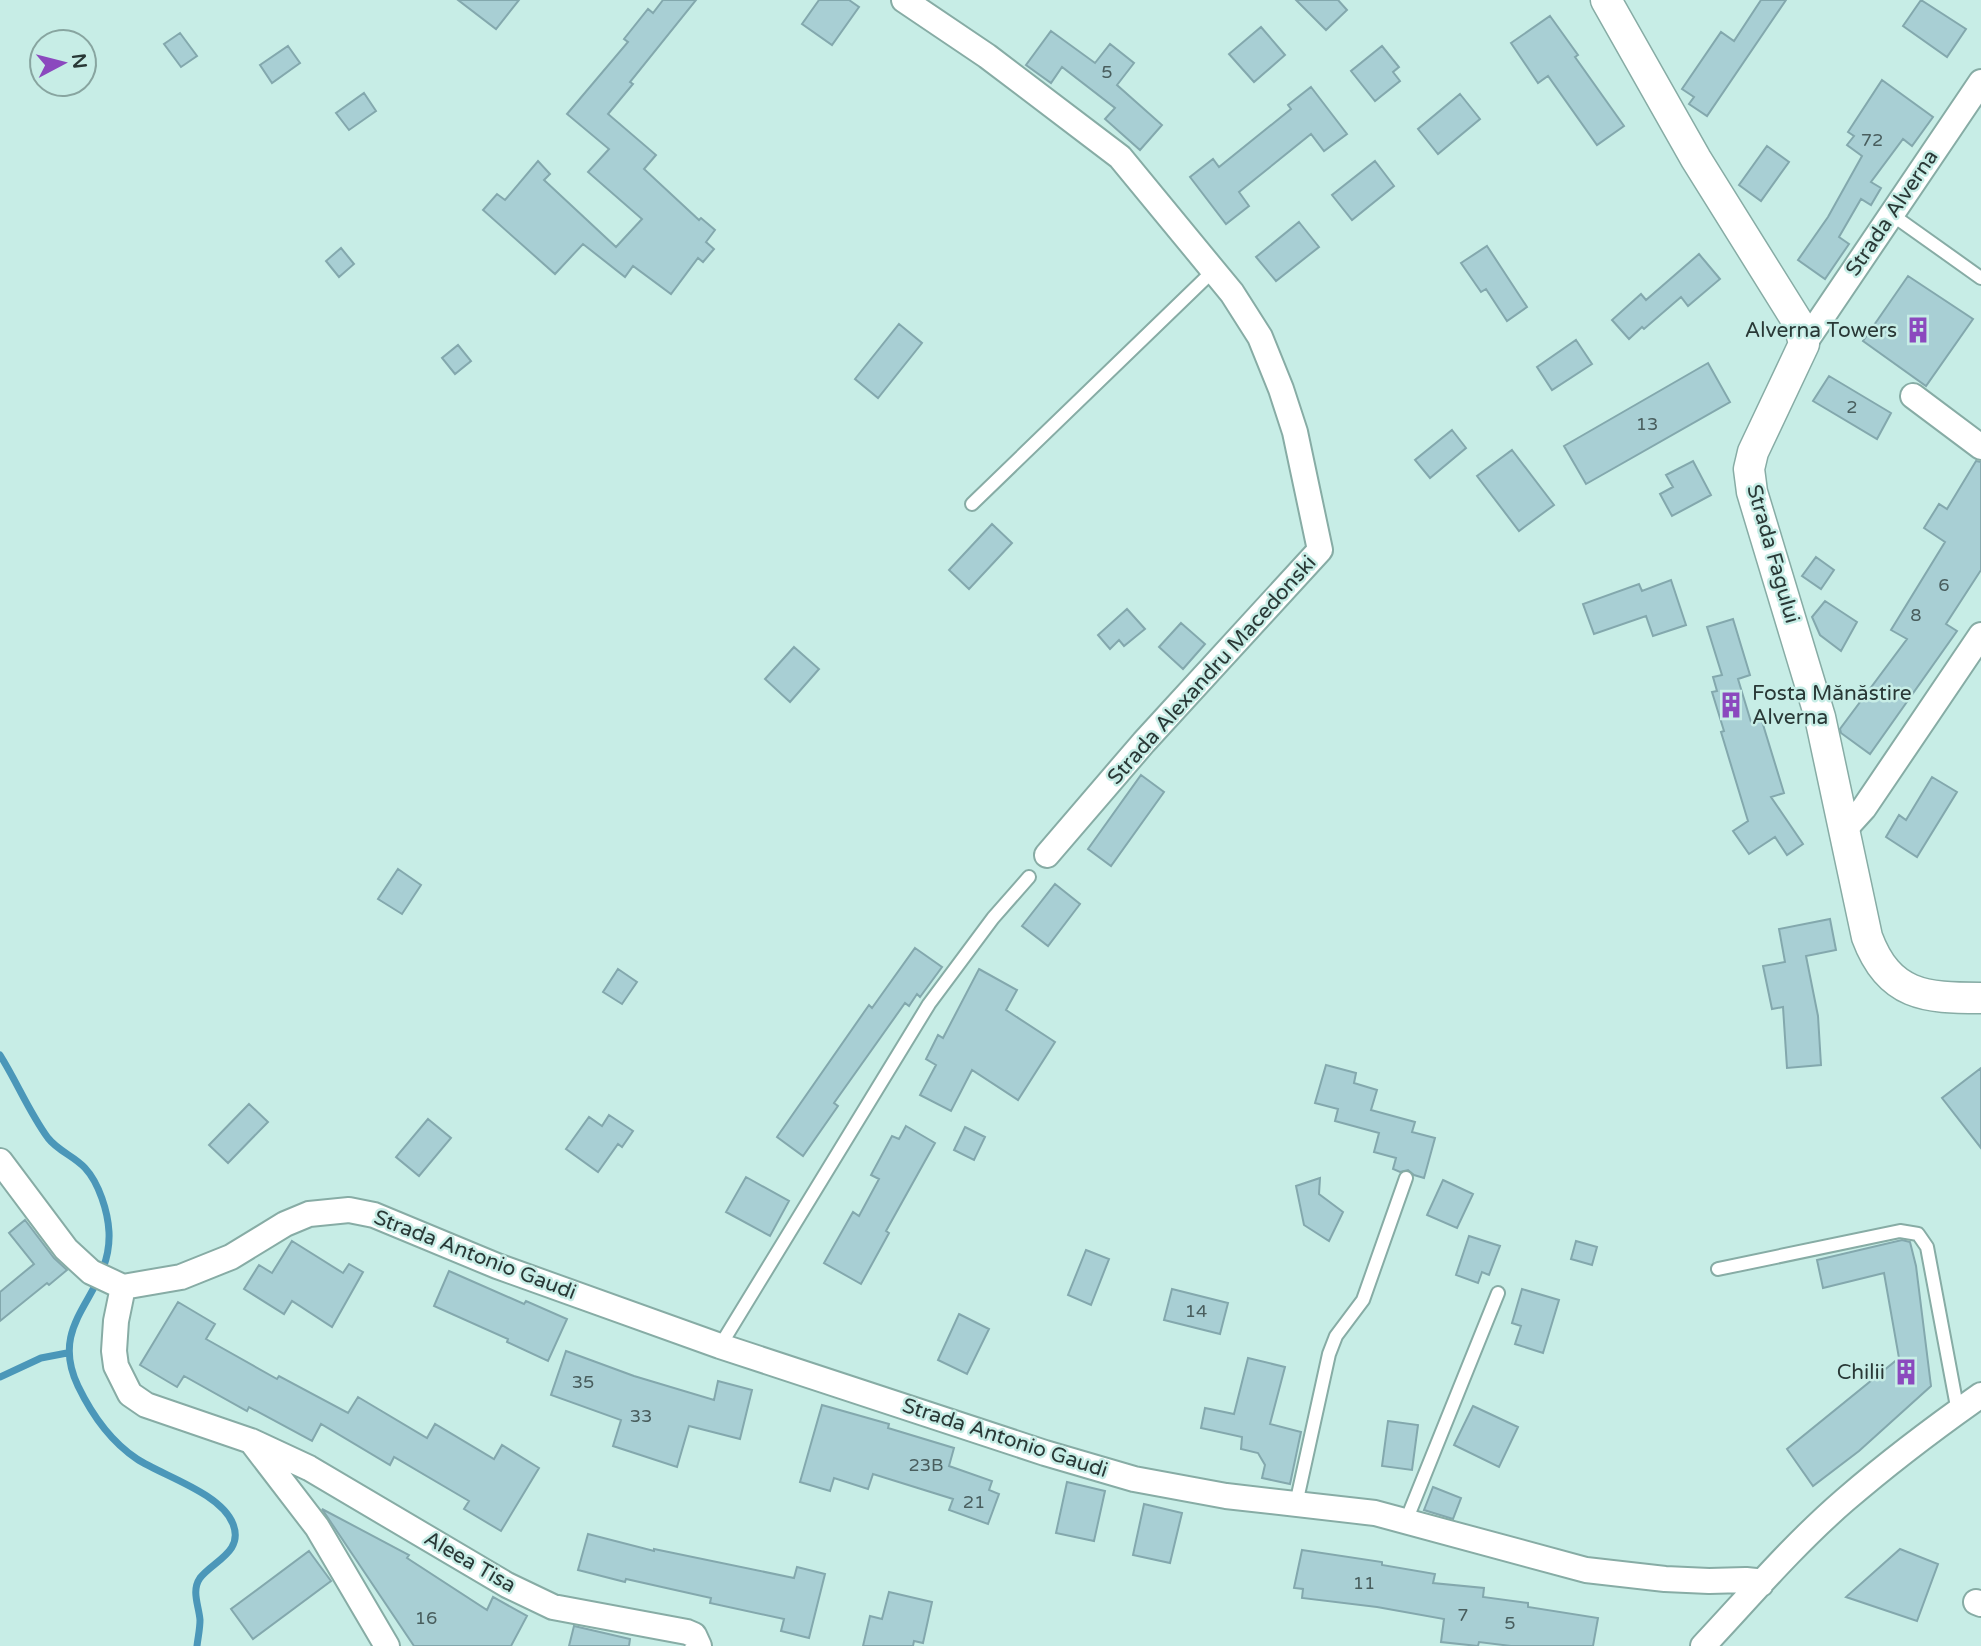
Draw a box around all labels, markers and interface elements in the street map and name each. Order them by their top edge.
north arrow [28,28,98,98]
text: N [67,52,91,70]
house number: 5 [1101,61,1113,83]
house number: 72 [1861,129,1883,151]
street label: Strada Alverna [1840,145,1944,281]
building icon: Alverna Towers [1903,315,1933,345]
place label: Alverna Towers [1745,318,1897,343]
house number: 2 [1846,396,1858,418]
house number: 13 [1636,413,1658,435]
street label: Strada Fagului [1741,482,1805,626]
street label: Strada Alexandru Macedonski [1102,550,1322,790]
house number: 6 [1938,574,1950,596]
house number: 8 [1910,604,1922,626]
place label: Fosta Mănăstire Alverna [1752,681,1912,730]
building icon: Fosta Mănăstire Alverna [1716,690,1746,720]
street label: Strada Antonio Gaudi [370,1205,580,1305]
house number: 14 [1185,1300,1207,1322]
building icon: Chilii [1891,1357,1921,1387]
place label: Chilii [1837,1360,1885,1385]
house number: 35 [572,1371,594,1393]
street label: Strada Antonio Gaudi [899,1393,1111,1483]
house number: 33 [630,1405,652,1427]
house number: 23B [908,1454,944,1476]
house number: 21 [963,1491,985,1513]
street label: Aleea Tisa [420,1526,520,1598]
house number: 11 [1353,1572,1375,1594]
house number: 7 [1457,1604,1469,1626]
house number: 16 [415,1607,437,1629]
house number: 5 [1504,1612,1516,1634]

